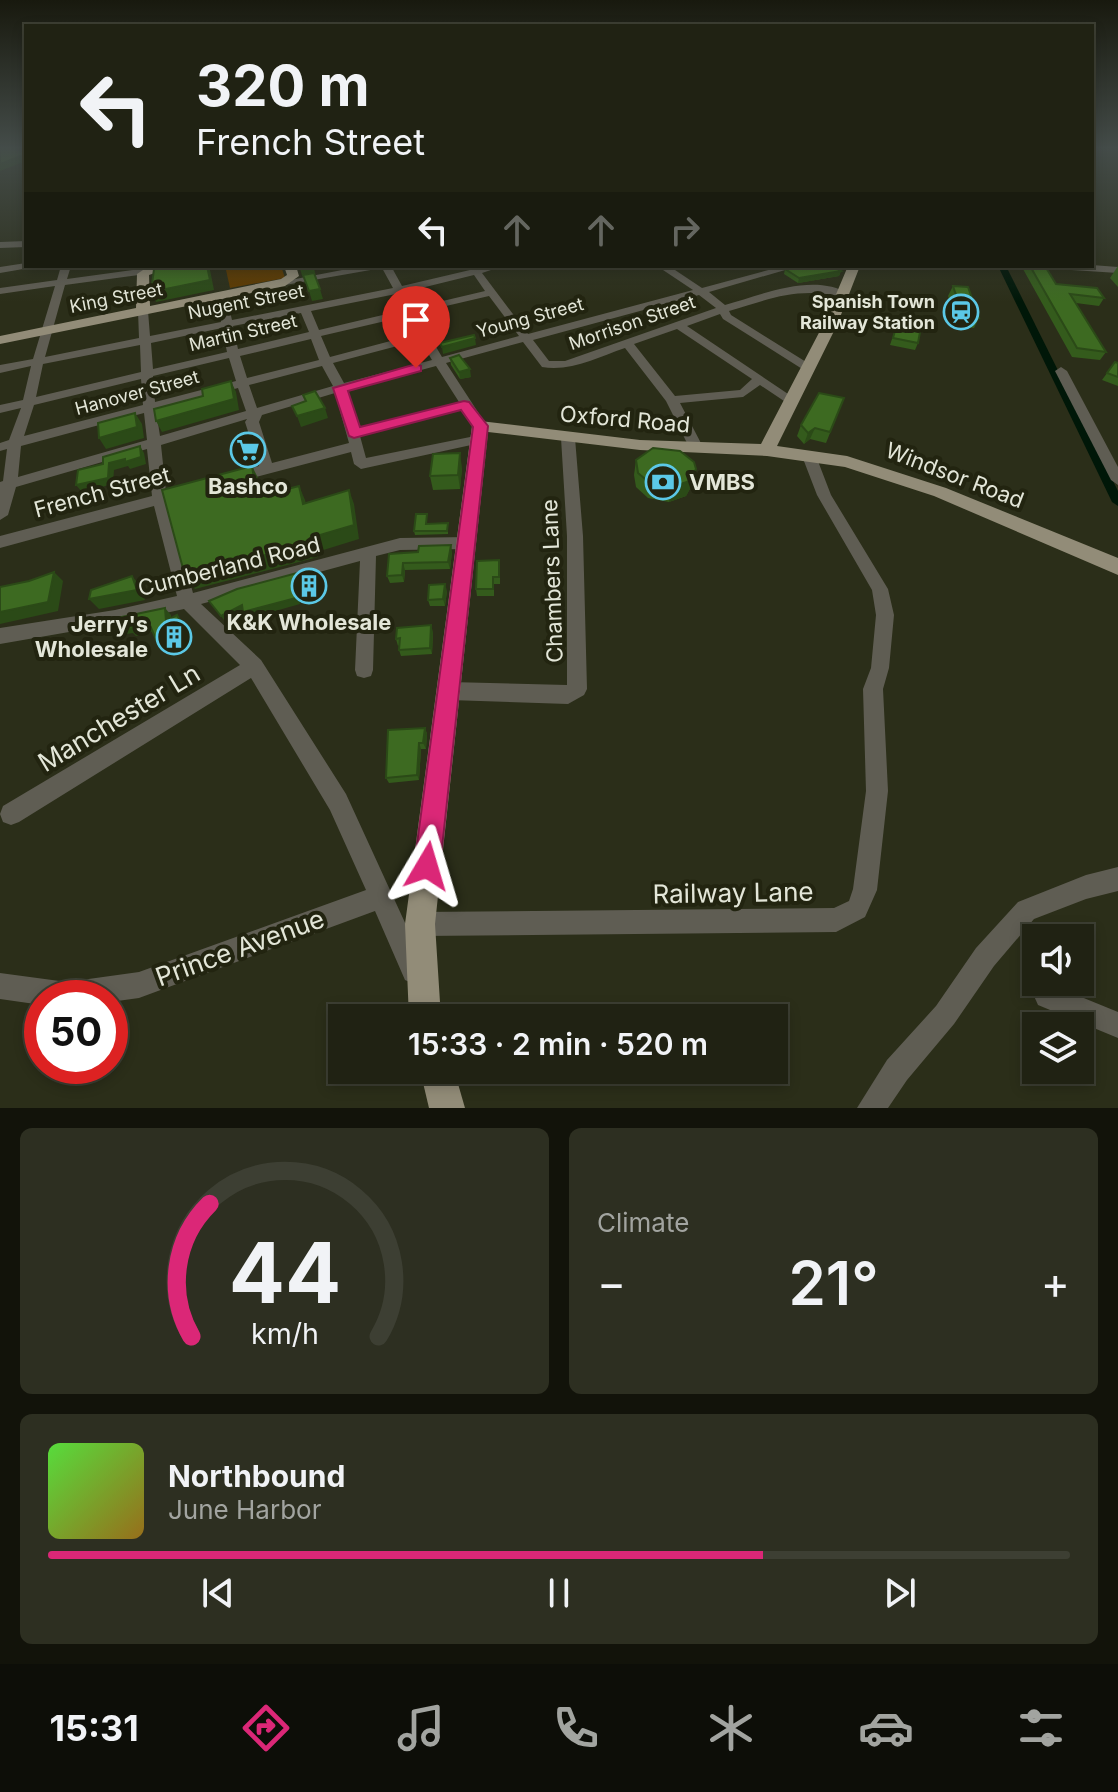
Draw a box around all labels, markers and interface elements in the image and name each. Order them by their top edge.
text: 320 m [196,52,370,120]
icon: left [64,56,168,160]
text: French Street [196,120,425,164]
icon: left [411,208,455,252]
icon: ahead [495,208,539,252]
icon: ahead [579,208,623,252]
icon: right [663,208,707,252]
street label: King Street [68,278,164,317]
street label: Nugent Street [186,280,306,323]
pin [382,286,450,368]
street label: Morrison Street [566,291,698,354]
place label: Spanish Town Railway Station [800,291,935,333]
street label: Young Street [474,293,586,342]
station icon: Spanish Town Railway Station [942,293,980,331]
icon: arrive [394,298,438,342]
street label: Martin Street [187,310,299,355]
street label: Hanover Street [73,366,201,419]
street label: Oxford Road [559,400,691,438]
supermarket icon: Bashco [229,431,267,469]
street label: Windsor Road [882,437,1028,513]
street label: French Street [31,461,173,523]
bank icon: VMBS [644,463,682,501]
place label: VMBS [689,469,755,495]
place label: Bashco [208,473,288,499]
street label: Chambers Lane [536,499,568,663]
street label: Cumberland Road [135,531,323,601]
building icon: K&K Wholesale [290,567,328,605]
place label: K&K Wholesale [227,609,391,635]
place label: Jerry's Wholesale [35,611,148,662]
building icon: Jerry's Wholesale [155,618,193,656]
street label: Manchester Ln [32,657,205,778]
position arrow [385,824,469,908]
street label: Railway Lane [652,876,814,909]
street label: Prince Avenue [151,903,328,992]
map controls [1022,924,1094,1084]
button: sound [1022,924,1094,996]
speed limit sign: 50 [24,980,128,1084]
button: layers [1022,1012,1094,1084]
text: 15:33 · 2 min · 520 m [408,1026,708,1062]
text: Climate [597,1207,689,1238]
text: 44 [228,1222,341,1323]
text: 21° [788,1247,879,1319]
text: − [597,1256,626,1310]
text: + [1041,1256,1070,1310]
text: km/h [251,1316,318,1351]
text: Northbound [168,1458,345,1494]
text: June Harbor [168,1494,321,1525]
icon: previous [196,1571,240,1615]
icon: pause [537,1571,581,1615]
icon: next [878,1571,922,1615]
icon: directions [238,1700,294,1756]
icon: music [393,1700,449,1756]
icon: phone [548,1700,604,1756]
icon: climate [703,1700,759,1756]
icon: car [858,1700,914,1756]
icon: filters [1013,1700,1069,1756]
text: 15:31 [49,1706,139,1750]

